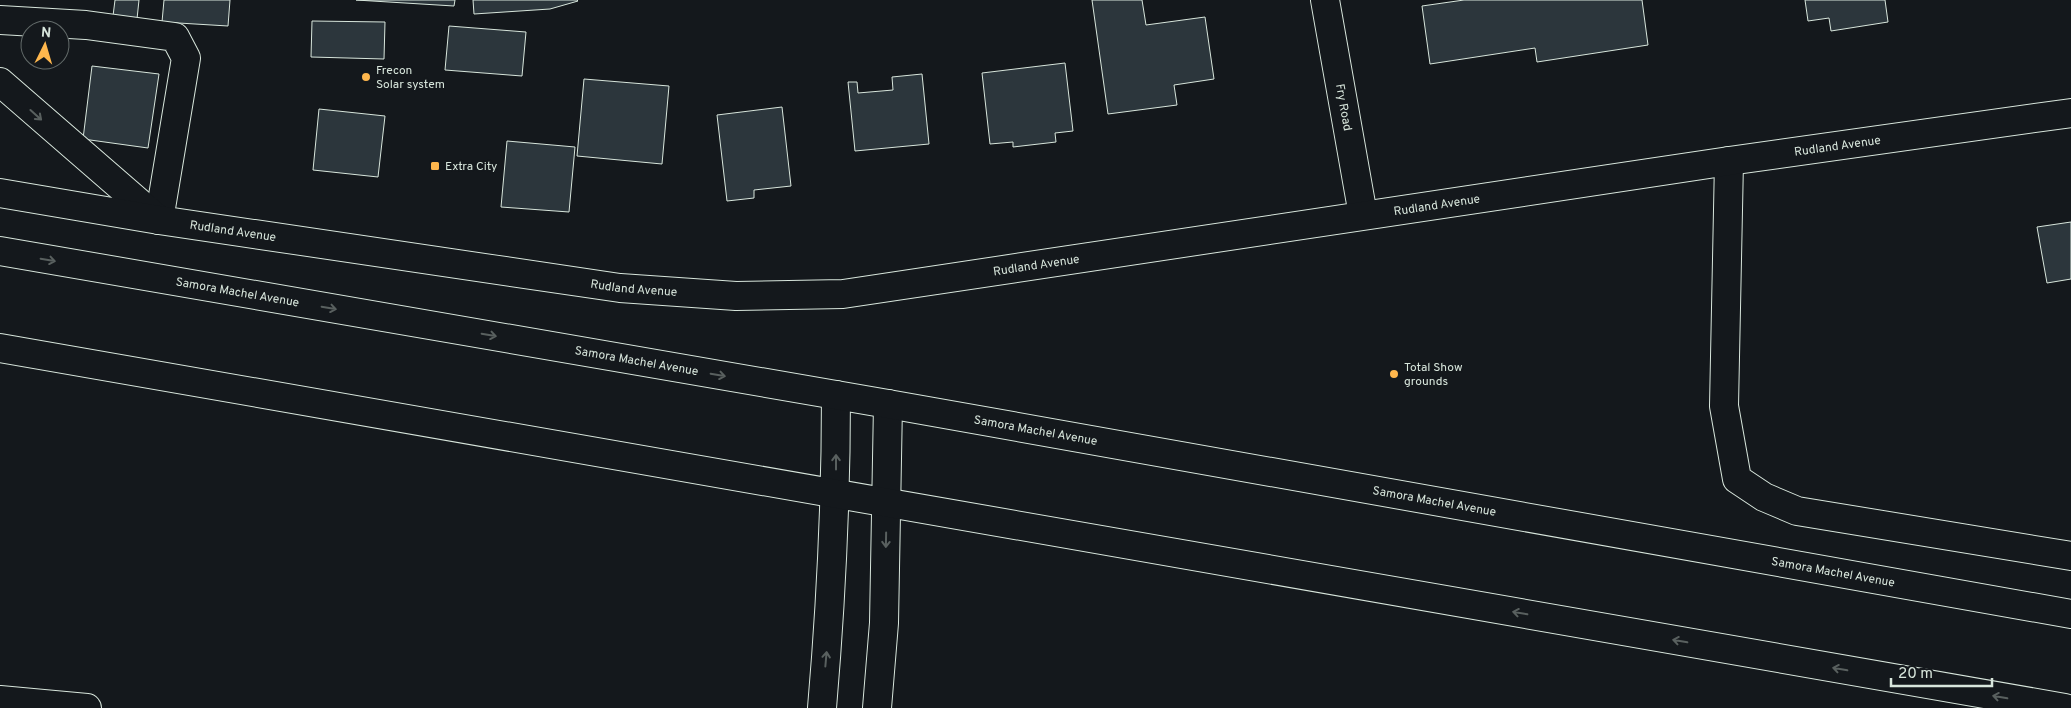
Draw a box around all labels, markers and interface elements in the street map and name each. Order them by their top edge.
north arrow [20,20,70,70]
text: N [40,25,52,42]
place label: Frecon Solar system [376,63,445,93]
marker: Frecon Solar system [360,71,372,83]
street label: Fry Road [1331,83,1355,132]
one-way arrow [30,109,43,121]
street label: Rudland Avenue [1793,133,1882,161]
place label: Extra City [445,159,497,175]
marker: Extra City [429,160,441,172]
street label: Rudland Avenue [1393,191,1481,220]
street label: Rudland Avenue [189,218,277,246]
street label: Rudland Avenue [992,252,1081,280]
one-way arrow [40,255,56,265]
street label: Samora Machel Avenue [174,274,300,311]
street label: Rudland Avenue [589,277,678,301]
one-way arrow [321,303,337,313]
one-way arrow [481,331,497,341]
street label: Samora Machel Avenue [573,343,699,380]
place label: Total Show grounds [1404,360,1463,390]
marker: Total Show grounds [1388,368,1400,380]
one-way arrow [710,370,726,380]
street label: Samora Machel Avenue [972,412,1098,450]
one-way arrow [831,455,841,471]
street label: Samora Machel Avenue [1371,483,1497,521]
one-way arrow [881,532,891,548]
street label: Samora Machel Avenue [1770,554,1896,592]
one-way arrow [1512,607,1528,617]
one-way arrow [1672,635,1688,645]
one-way arrow [821,652,831,668]
scale bar [1891,656,1992,688]
one-way arrow [1832,663,1848,673]
text: 20 m [1898,665,1933,684]
one-way arrow [1993,691,2009,701]

